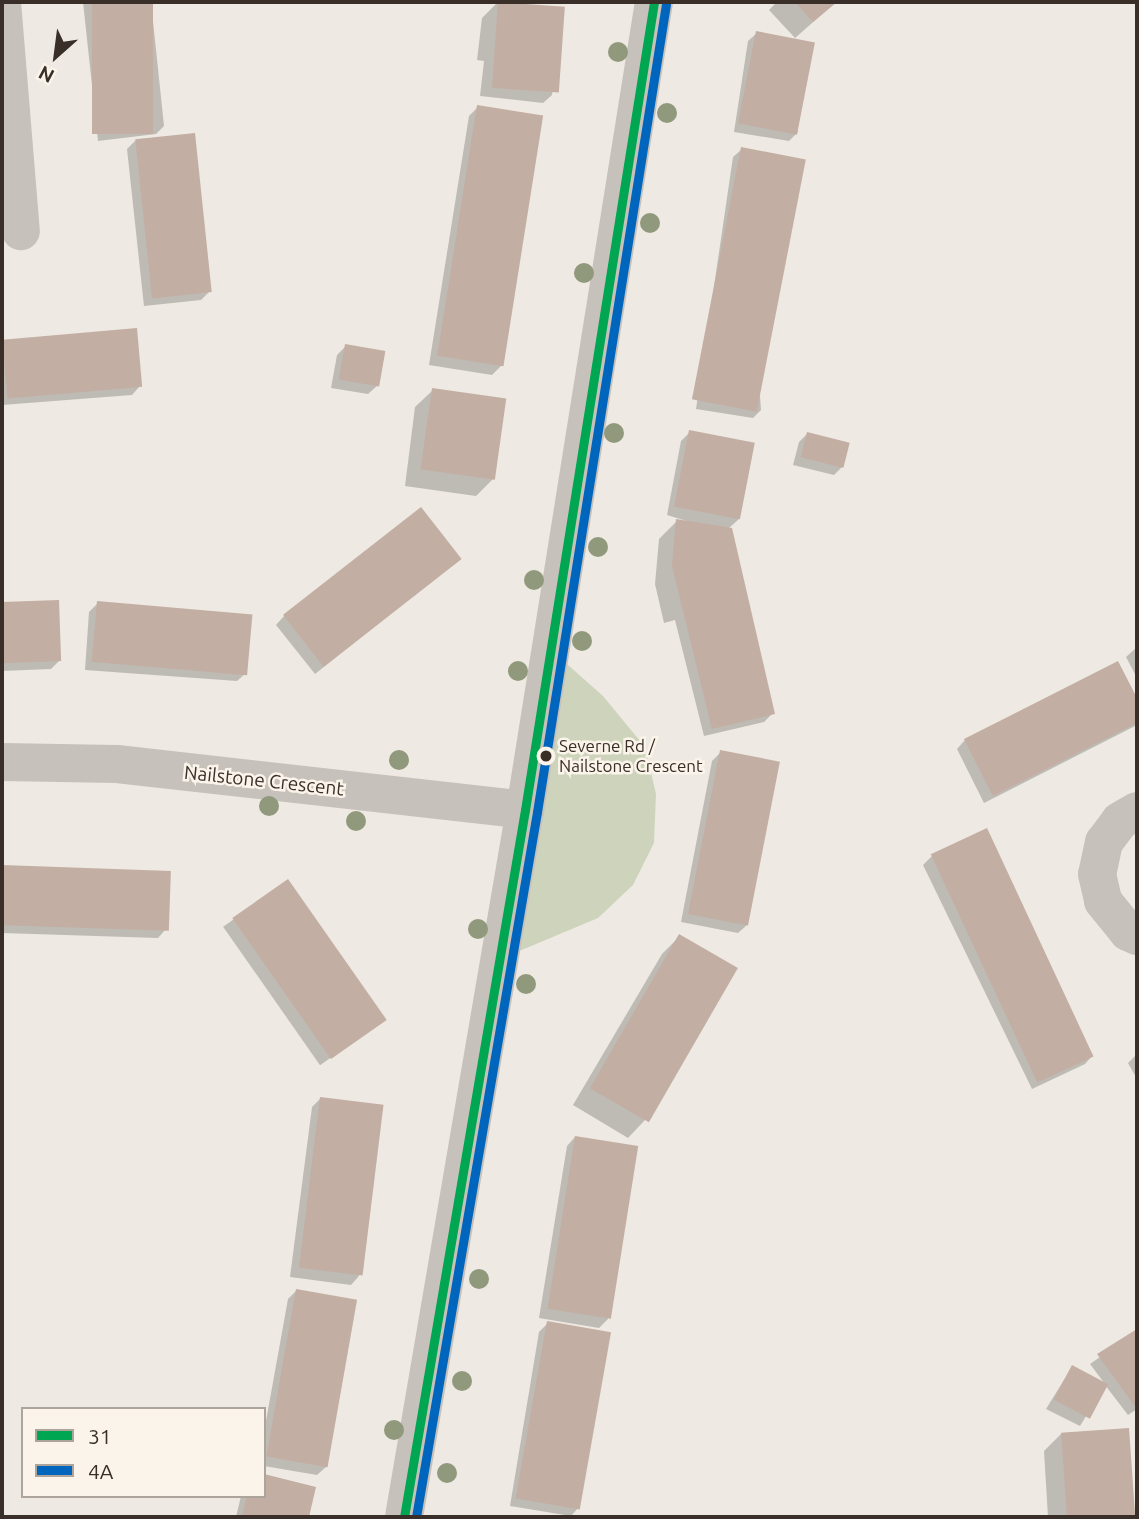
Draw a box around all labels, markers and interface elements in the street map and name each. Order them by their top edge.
north arrow [21,21,91,91]
text: N [35,61,58,88]
place label: Severne Rd / Nailstone Crescent [559,736,703,776]
marker: Severne Rd / Nailstone Crescent [539,749,553,763]
street label: Nailstone Crescent [183,761,345,801]
legend [21,1407,266,1498]
text: 31 [88,1424,112,1448]
text: 4A [88,1459,114,1483]

